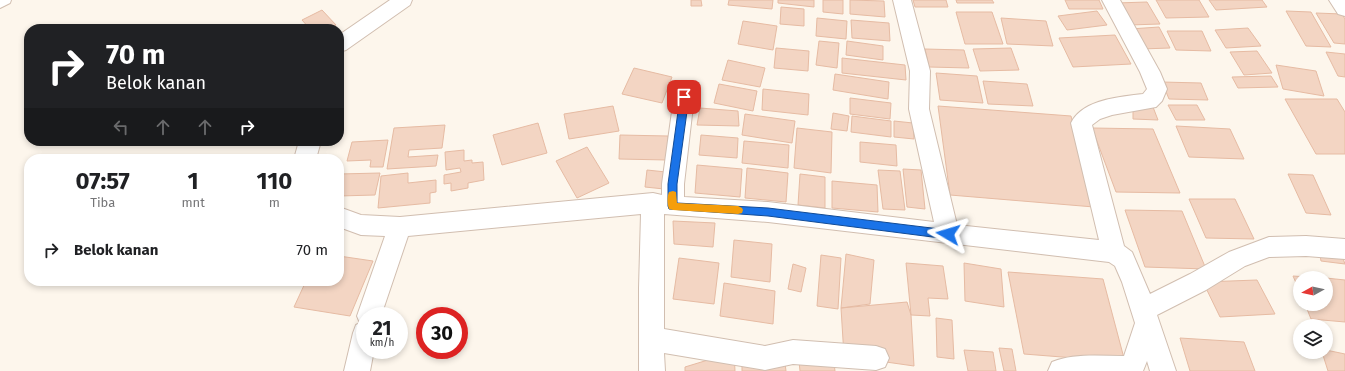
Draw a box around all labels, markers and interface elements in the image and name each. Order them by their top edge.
text: 70 m [106,38,165,71]
icon: right [40,40,92,92]
text: Belok kanan [106,72,206,94]
pin [667,80,701,114]
icon: arrive [673,86,695,108]
icon: left [110,116,132,138]
icon: ahead [152,116,174,138]
icon: ahead [194,116,216,138]
icon: right [236,116,258,138]
text: 07:57 [76,167,130,195]
text: 1 [188,167,199,195]
text: 110 [256,167,292,195]
text: Tiba [90,195,115,210]
text: mnt [181,195,205,210]
text: m [269,195,280,210]
position arrow [927,213,969,255]
icon: right [40,239,62,261]
text: Belok kanan [74,241,158,259]
text: 70 m [296,241,328,259]
north arrow [1293,271,1333,311]
map controls [1293,271,1333,359]
speed limit sign: 30 [416,307,468,359]
text: 21 [372,316,392,340]
button: layers [1293,319,1333,359]
text: km/h [370,337,394,349]

